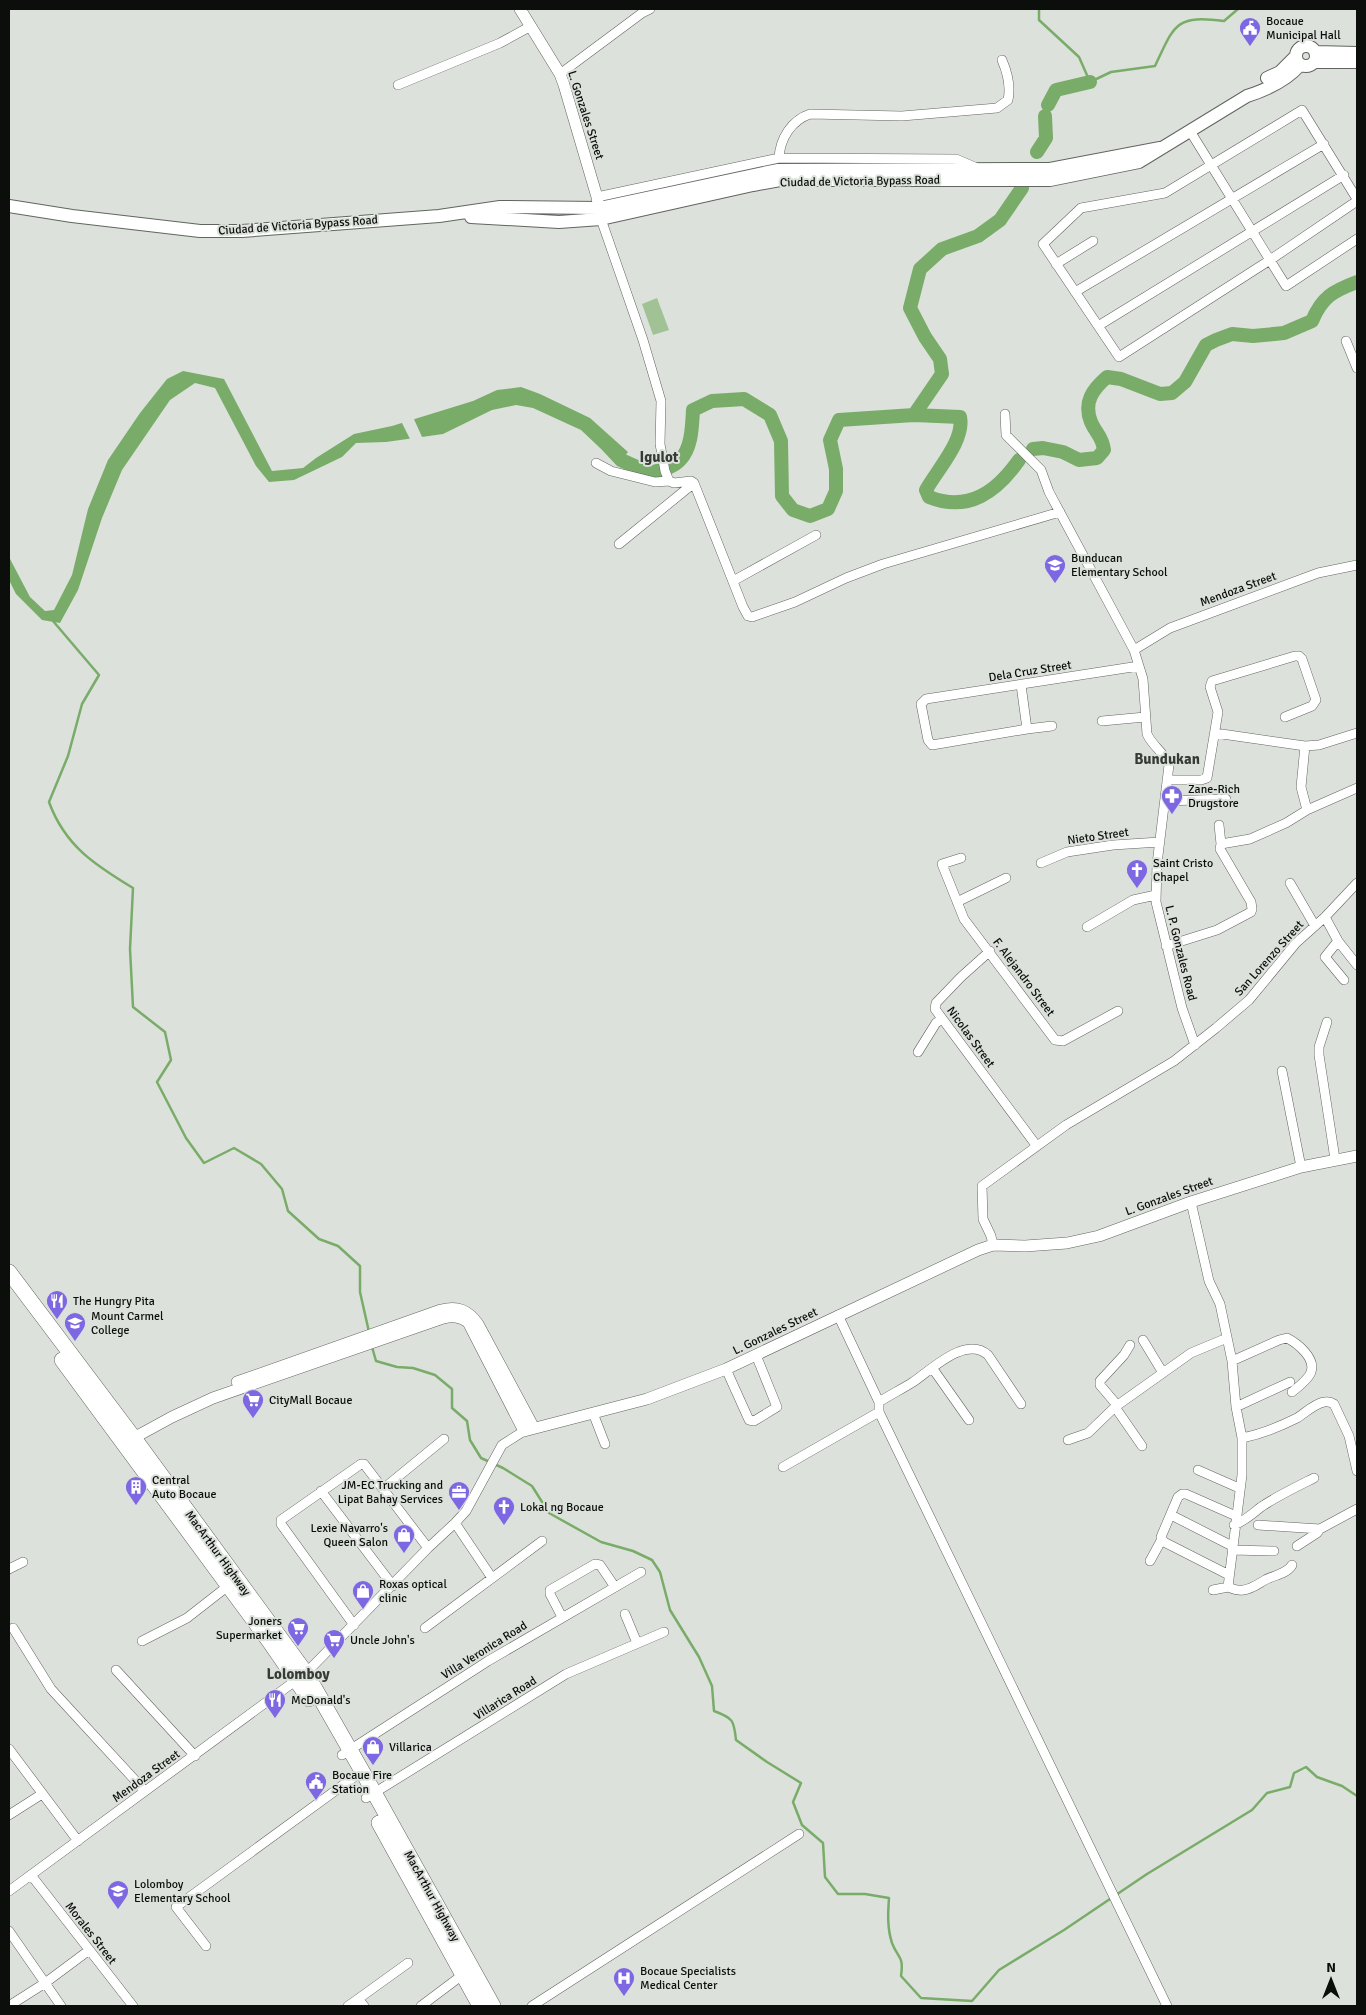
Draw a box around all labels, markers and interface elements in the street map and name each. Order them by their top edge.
place label: Bocaue Municipal Hall [1266,14,1341,43]
public building icon: Bocaue Municipal Hall [1238,16,1262,47]
street label: L. Gonzales Street [564,69,607,161]
street label: Ciudad de Victoria Bypass Road [780,173,940,190]
street label: Ciudad de Victoria Bypass Road [218,212,378,239]
district label: Igulot [640,448,679,466]
place label: Bunducan Elementary School [1071,551,1168,580]
school or university icon: Bunducan Elementary School [1043,553,1067,584]
street label: Mendoza Street [1198,569,1278,610]
street label: Dela Cruz Street [988,658,1073,685]
district label: Bundukan [1134,750,1200,768]
place label: Zane-Rich Drugstore [1188,782,1240,811]
pharmacy icon: Zane-Rich Drugstore [1160,784,1184,815]
street label: Nieto Street [1066,825,1130,848]
place label: Saint Cristo Chapel [1153,856,1213,885]
church icon: Saint Cristo Chapel [1125,858,1149,889]
street label: L. P. Gonzales Road [1161,904,1200,1002]
street label: San Lorenzo Street [1232,918,1307,999]
street label: F. Alejandro Street [989,935,1058,1019]
street label: Nicolas Street [943,1004,998,1071]
street label: L. Gonzales Street [1123,1174,1215,1219]
restaurant icon: The Hungry Pita [45,1289,69,1320]
place label: The Hungry Pita [73,1294,155,1309]
street label: L. Gonzales Street [730,1304,820,1358]
place label: Mount Carmel College [91,1309,164,1338]
school or university icon: Mount Carmel College [63,1311,87,1342]
supermarket icon: CityMall Bocaue [241,1388,265,1419]
place label: CityMall Bocaue [269,1393,352,1408]
place label: Central Auto Bocaue [152,1473,217,1502]
building icon: Central Auto Bocaue [124,1475,148,1506]
place label: JM-EC Trucking and Lipat Bahay Services [338,1478,443,1507]
office icon: JM-EC Trucking and Lipat Bahay Services [447,1480,471,1511]
church icon: Lokal ng Bocaue [492,1495,516,1526]
place label: Lokal ng Bocaue [520,1500,604,1515]
street label: MacArthur Highway [182,1508,254,1599]
place label: Lexie Navarro's Queen Salon [310,1521,388,1550]
shop icon: Lexie Navarro's Queen Salon [392,1523,416,1554]
place label: Roxas optical clinic [379,1577,447,1606]
shop icon: Roxas optical clinic [351,1579,375,1610]
place label: Joners Supermarket [216,1614,282,1643]
supermarket icon: Joners Supermarket [286,1616,310,1647]
street label: Villa Veronica Road [439,1618,530,1683]
supermarket icon: Uncle John's [322,1628,346,1659]
place label: Uncle John's [350,1633,415,1648]
district label: Lolomboy [266,1665,330,1683]
street label: Villarica Road [471,1673,539,1724]
restaurant icon: McDonald's [263,1688,287,1719]
place label: McDonald's [291,1693,351,1708]
shop icon: Villarica [361,1735,385,1766]
place label: Villarica [389,1740,432,1755]
street label: Mendoza Street [110,1747,183,1806]
place label: Bocaue Fire Station [332,1768,392,1797]
public building icon: Bocaue Fire Station [304,1770,328,1801]
street label: MacArthur Highway [400,1848,463,1945]
place label: Lolomboy Elementary School [134,1877,231,1906]
school or university icon: Lolomboy Elementary School [106,1879,130,1910]
street label: Morales Street [62,1899,120,1967]
north arrow [1306,1955,1356,2005]
text: N [1326,1959,1336,1976]
place label: Bocaue Specialists Medical Center [640,1964,736,1993]
hospital icon: Bocaue Specialists Medical Center [612,1966,636,1997]

